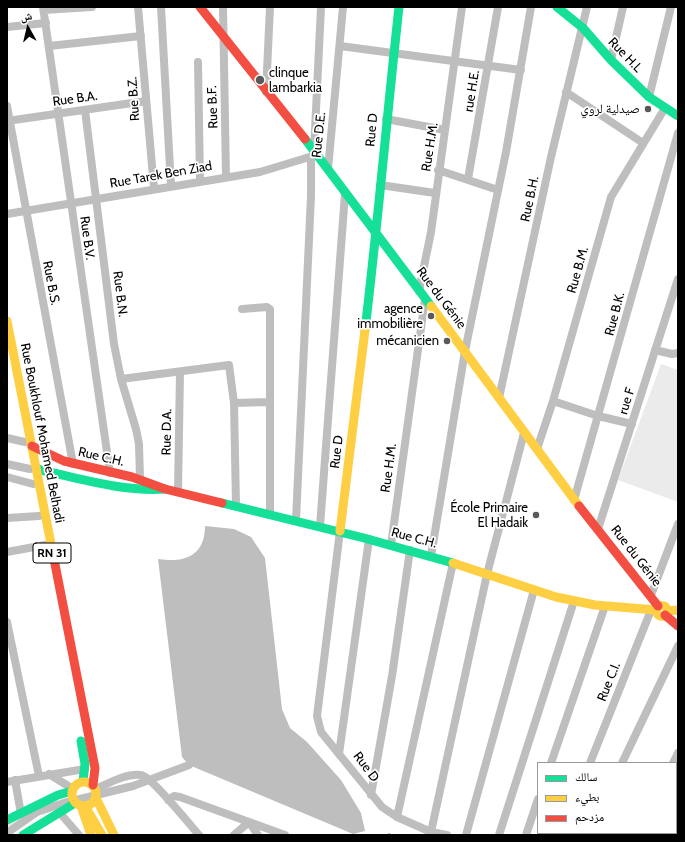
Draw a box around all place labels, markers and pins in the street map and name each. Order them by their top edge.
place label: clinque lambarkia [269,65,322,96]
marker: clinque lambarkia [254,74,266,86]
place label: صيدلية لروي [581,101,640,117]
marker: صيدلية لروي [643,104,653,114]
place label: agence immobilière [357,301,423,332]
marker: agence immobilière [426,311,436,321]
place label: mécanicien [376,333,439,349]
marker: mécanicien [442,336,452,346]
place label: École Primaire El Hadaik [450,500,528,531]
marker: École Primaire El Hadaik [531,510,541,520]

